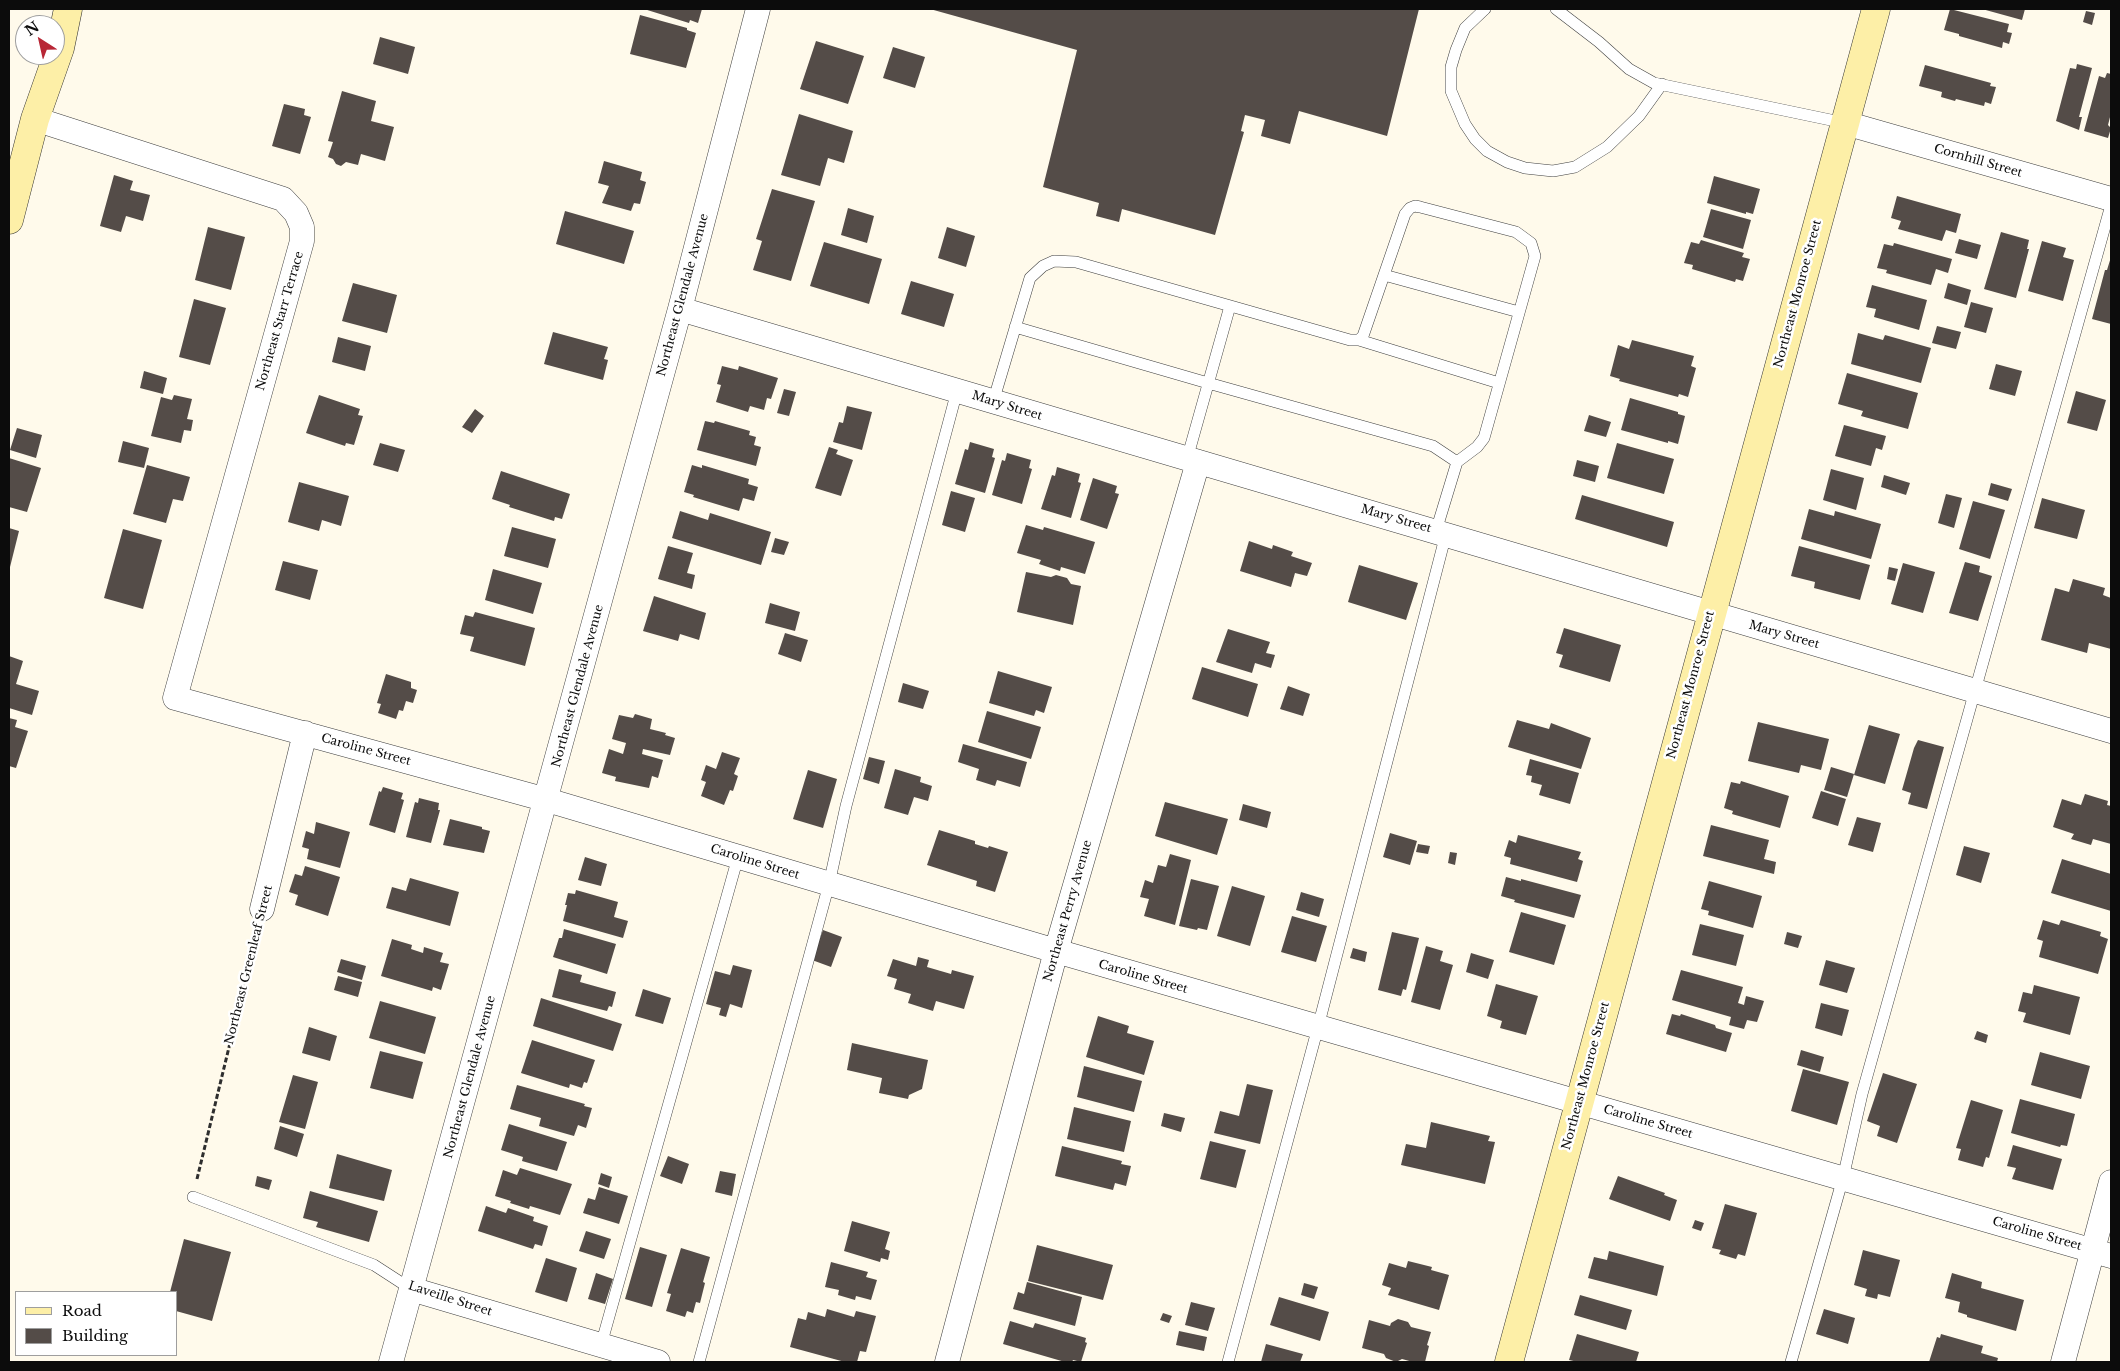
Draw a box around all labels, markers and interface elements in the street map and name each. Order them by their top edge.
north arrow [15,15,65,65]
text: N [21,17,43,40]
street label: Cornhill Street [1932,142,2024,180]
street label: Northeast Glendale Avenue [654,212,712,378]
street label: Northeast Monroe Street [1771,218,1825,370]
street label: Northeast Starr Terrace [253,250,307,392]
street label: Mary Street [970,388,1044,424]
street label: Mary Street [1359,502,1433,536]
street label: Northeast Glendale Avenue [549,603,607,769]
street label: Northeast Monroe Street [1664,609,1718,761]
street label: Mary Street [1747,618,1821,652]
street label: Caroline Street [320,731,412,769]
street label: Northeast Perry Avenue [1041,838,1095,984]
street label: Caroline Street [709,842,801,882]
street label: Northeast Greenleaf Street [222,884,276,1046]
street label: Caroline Street [1097,957,1189,997]
street label: Northeast Glendale Avenue [441,994,499,1160]
street label: Northeast Monroe Street [1559,1000,1613,1152]
street label: Caroline Street [1602,1102,1694,1142]
street label: Caroline Street [1991,1214,2083,1254]
street label: Laveille Street [406,1279,494,1319]
legend [15,1291,178,1356]
text: Road [62,1301,102,1320]
text: Building [62,1326,128,1345]

